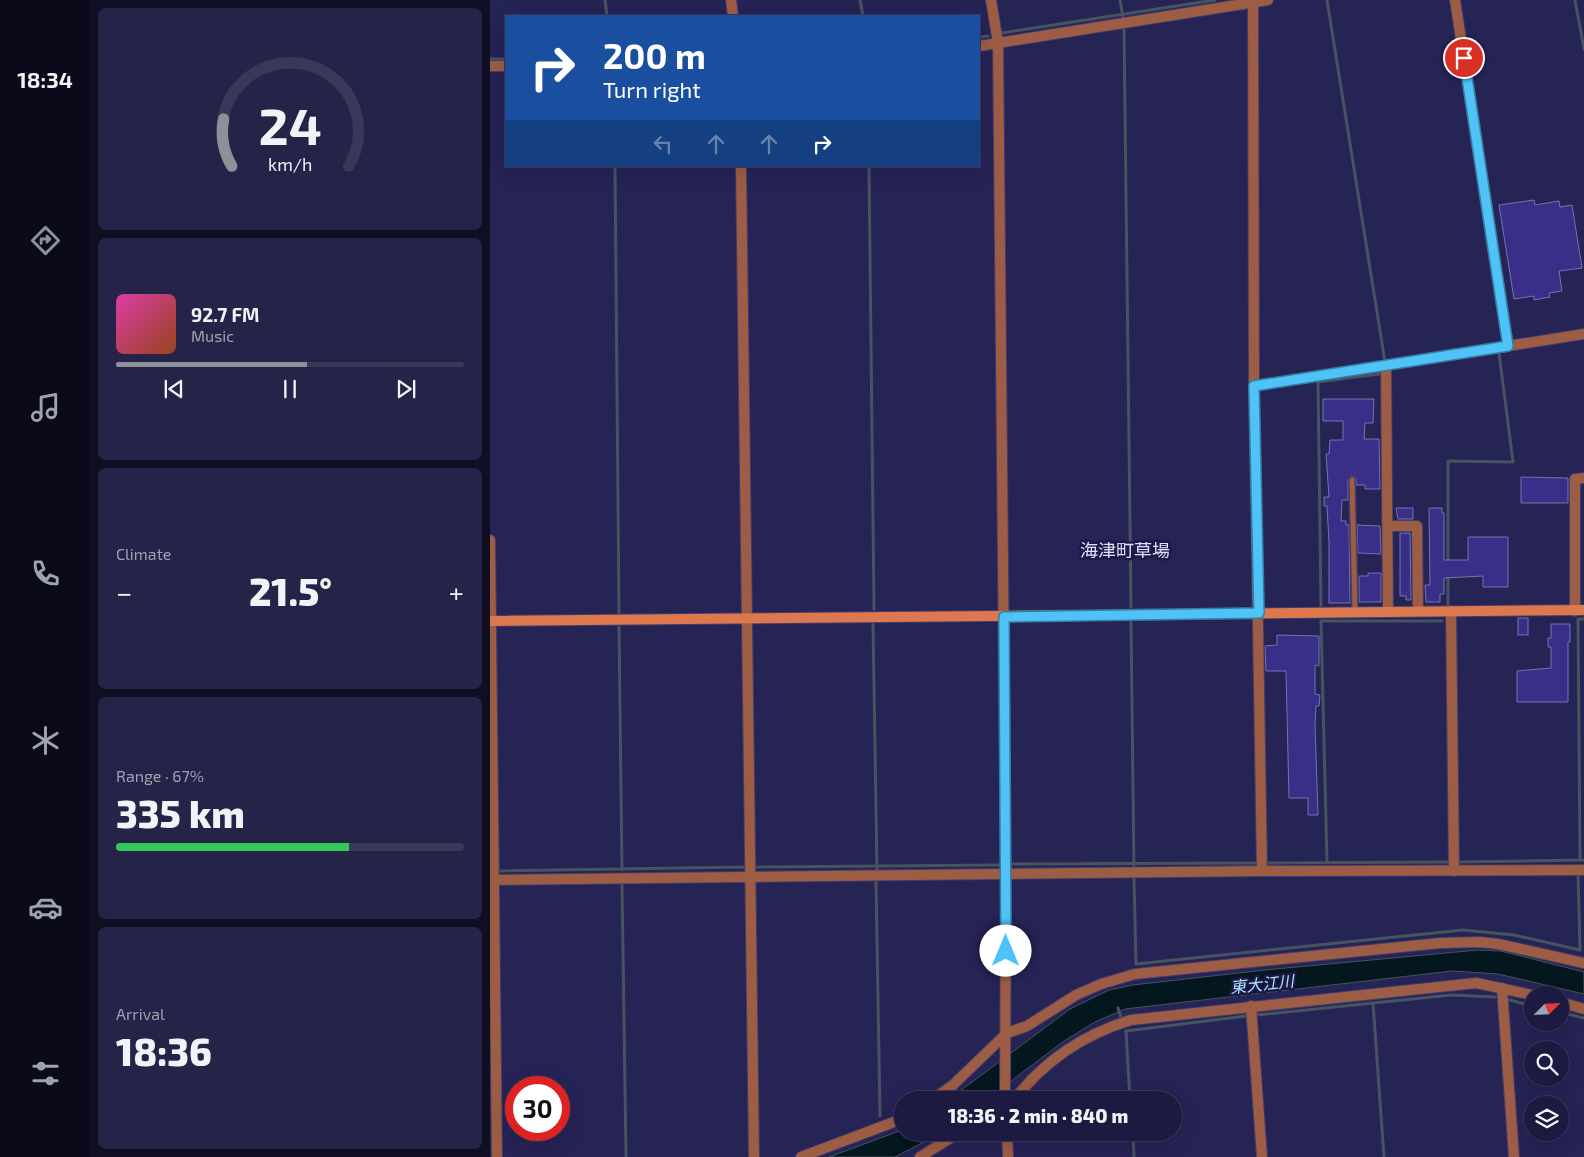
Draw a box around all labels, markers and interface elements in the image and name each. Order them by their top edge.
text: 200 m [603,34,706,76]
icon: right [520,35,585,100]
pin [1443,37,1485,79]
icon: arrive [1450,44,1478,72]
text: 18:34 [17,66,73,92]
text: Turn right [603,76,701,102]
text: 24 [258,93,322,155]
icon: left [649,130,677,158]
icon: ahead [702,130,730,158]
icon: ahead [755,130,783,158]
icon: right [808,130,836,158]
text: km/h [268,153,312,175]
icon: directions [28,223,63,258]
text: 92.7 FM [191,303,259,326]
text: Music [191,326,234,345]
icon: previous [160,375,188,403]
icon: pause [276,375,304,403]
icon: next [392,375,420,403]
icon: music [28,390,63,425]
district label: 海津町草場 [1080,539,1170,561]
text: Climate [116,544,171,563]
icon: phone [28,556,63,591]
text: 21.5° [249,568,332,614]
text: − [116,575,132,609]
text: + [449,575,464,609]
icon: climate [28,723,63,758]
text: Range · 67% [116,766,204,785]
text: 335 km [116,790,245,836]
icon: car [28,890,63,925]
position arrow [979,924,1031,976]
water label: 東大江川 [1229,971,1297,996]
north arrow [1524,986,1569,1031]
map controls [1524,986,1569,1141]
text: Arrival [116,1004,165,1023]
text: 18:36 [116,1028,212,1074]
button: search [1524,1041,1569,1086]
icon: filters [28,1056,63,1091]
speed limit sign: 30 [505,1076,570,1141]
button: layers [1524,1096,1569,1141]
text: 18:36 · 2 min · 840 m [948,1104,1128,1127]

